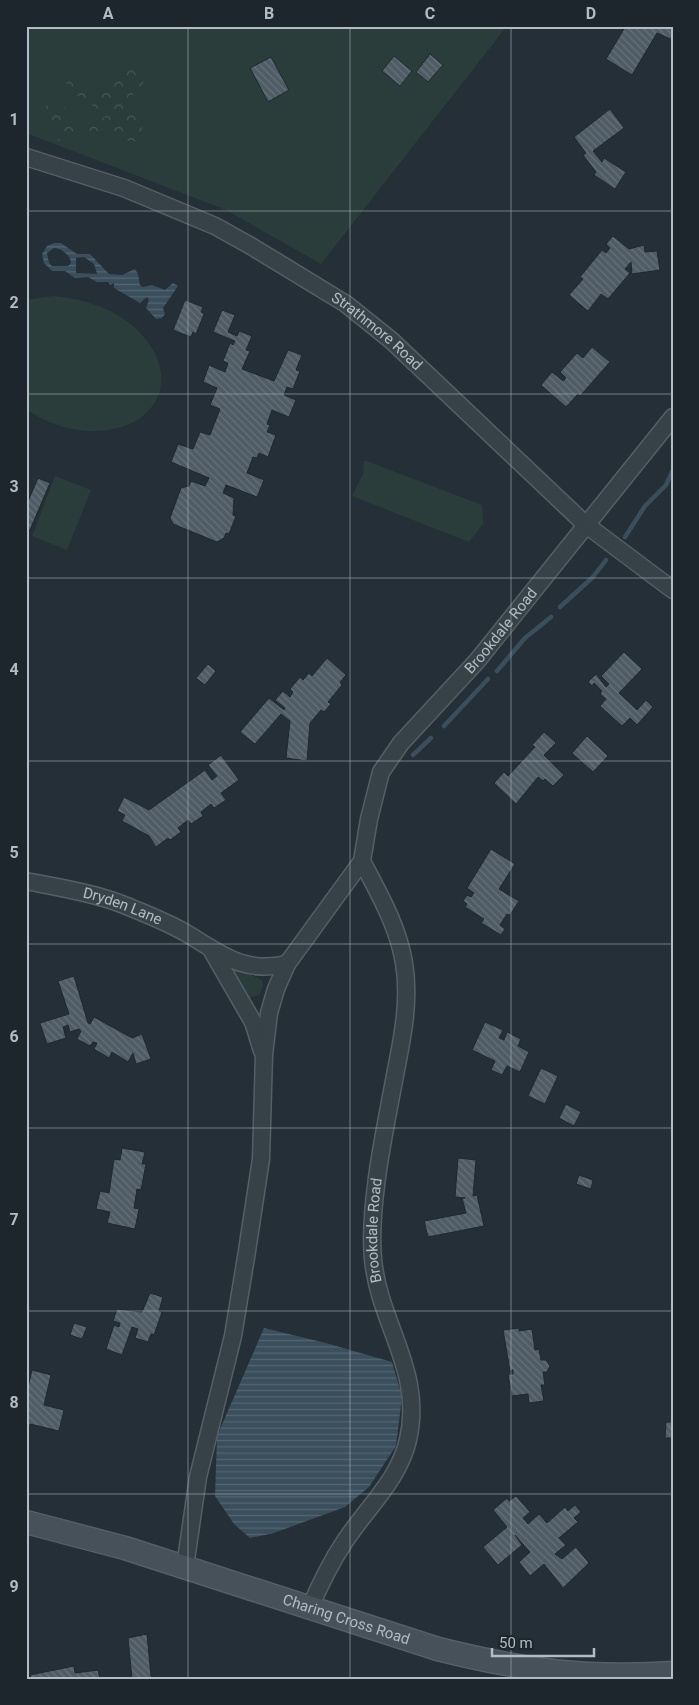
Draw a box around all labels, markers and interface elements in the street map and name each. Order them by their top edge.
text: A [103,4,114,23]
text: B [264,4,274,23]
text: C [425,4,435,23]
text: D [586,4,596,23]
text: 1 [9,110,19,129]
street label: Strathmore Road [328,288,426,374]
text: 2 [9,293,19,312]
text: 3 [9,477,19,496]
street label: Brookdale Road [461,584,541,678]
text: 4 [9,660,19,679]
text: 5 [9,843,19,862]
street label: Dryden Lane [81,884,165,929]
text: 6 [9,1027,19,1046]
street label: Brookdale Road [363,1177,386,1285]
text: 7 [9,1210,19,1229]
text: 8 [9,1393,19,1412]
text: 9 [9,1577,19,1596]
street label: Charing Cross Road [281,1591,412,1648]
scale bar [492,1625,594,1657]
text: 50 m [499,1634,533,1652]

